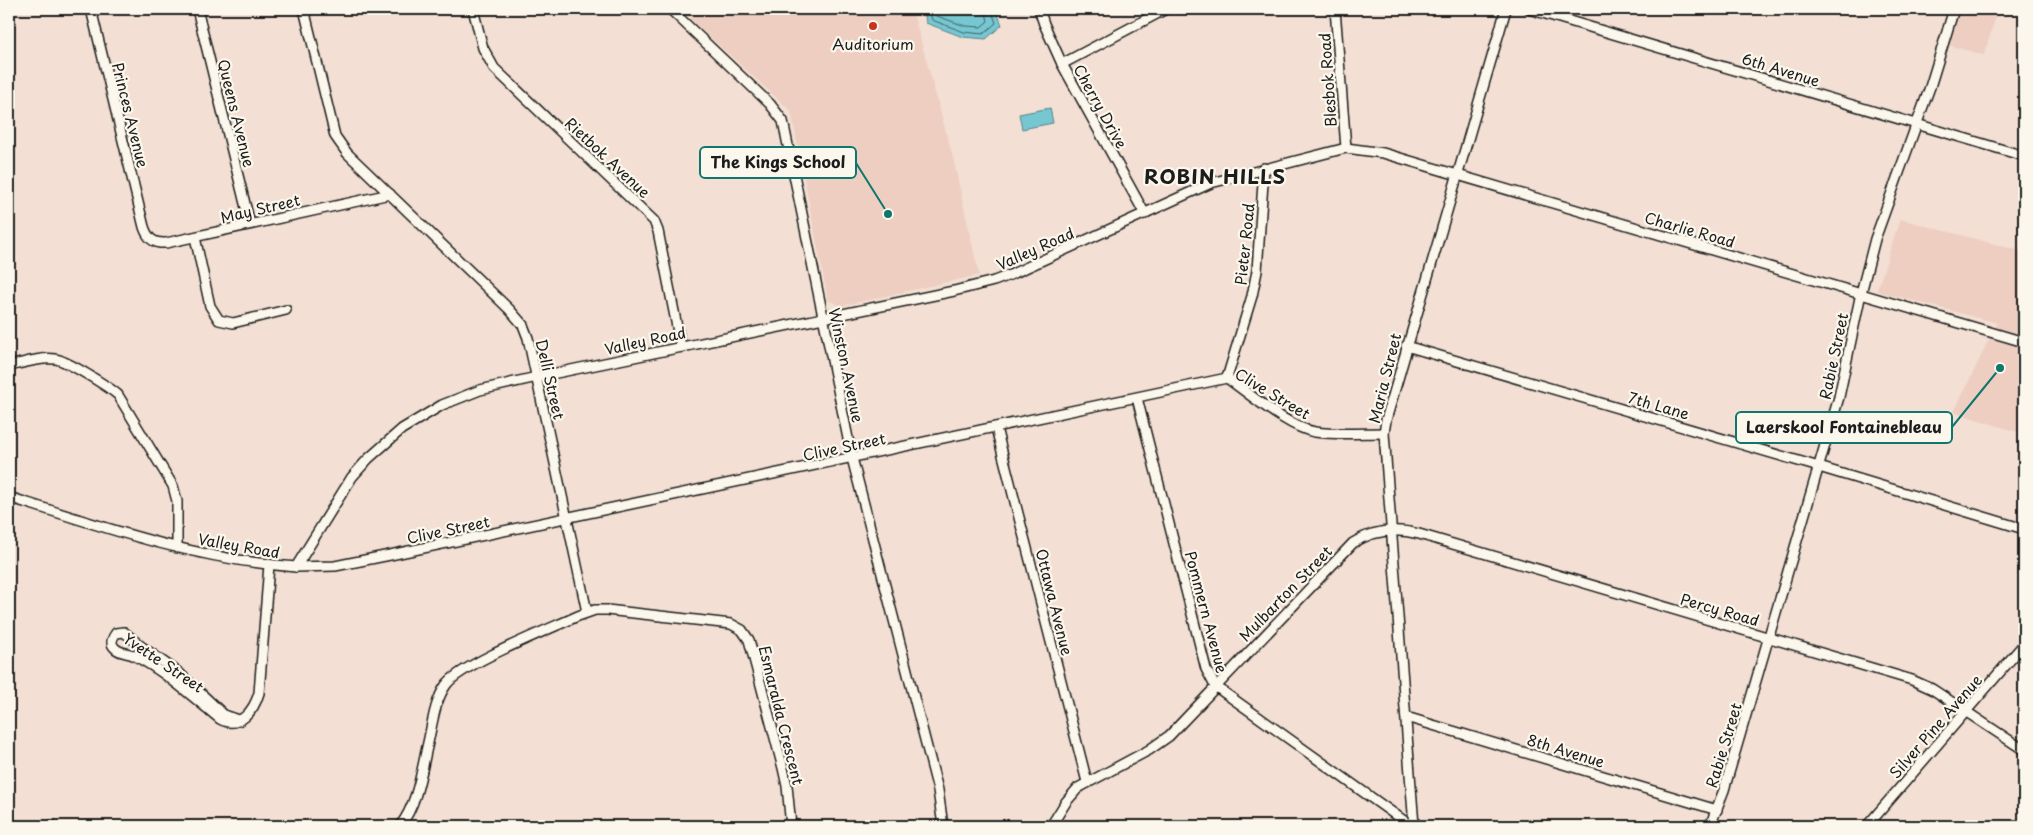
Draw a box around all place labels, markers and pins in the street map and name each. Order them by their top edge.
marker: Auditorium [867,20,879,32]
place label: Auditorium [832,32,914,55]
callout: The Kings School [700,147,856,178]
callout: Laerskool Fontainebleau [1736,412,1952,443]

